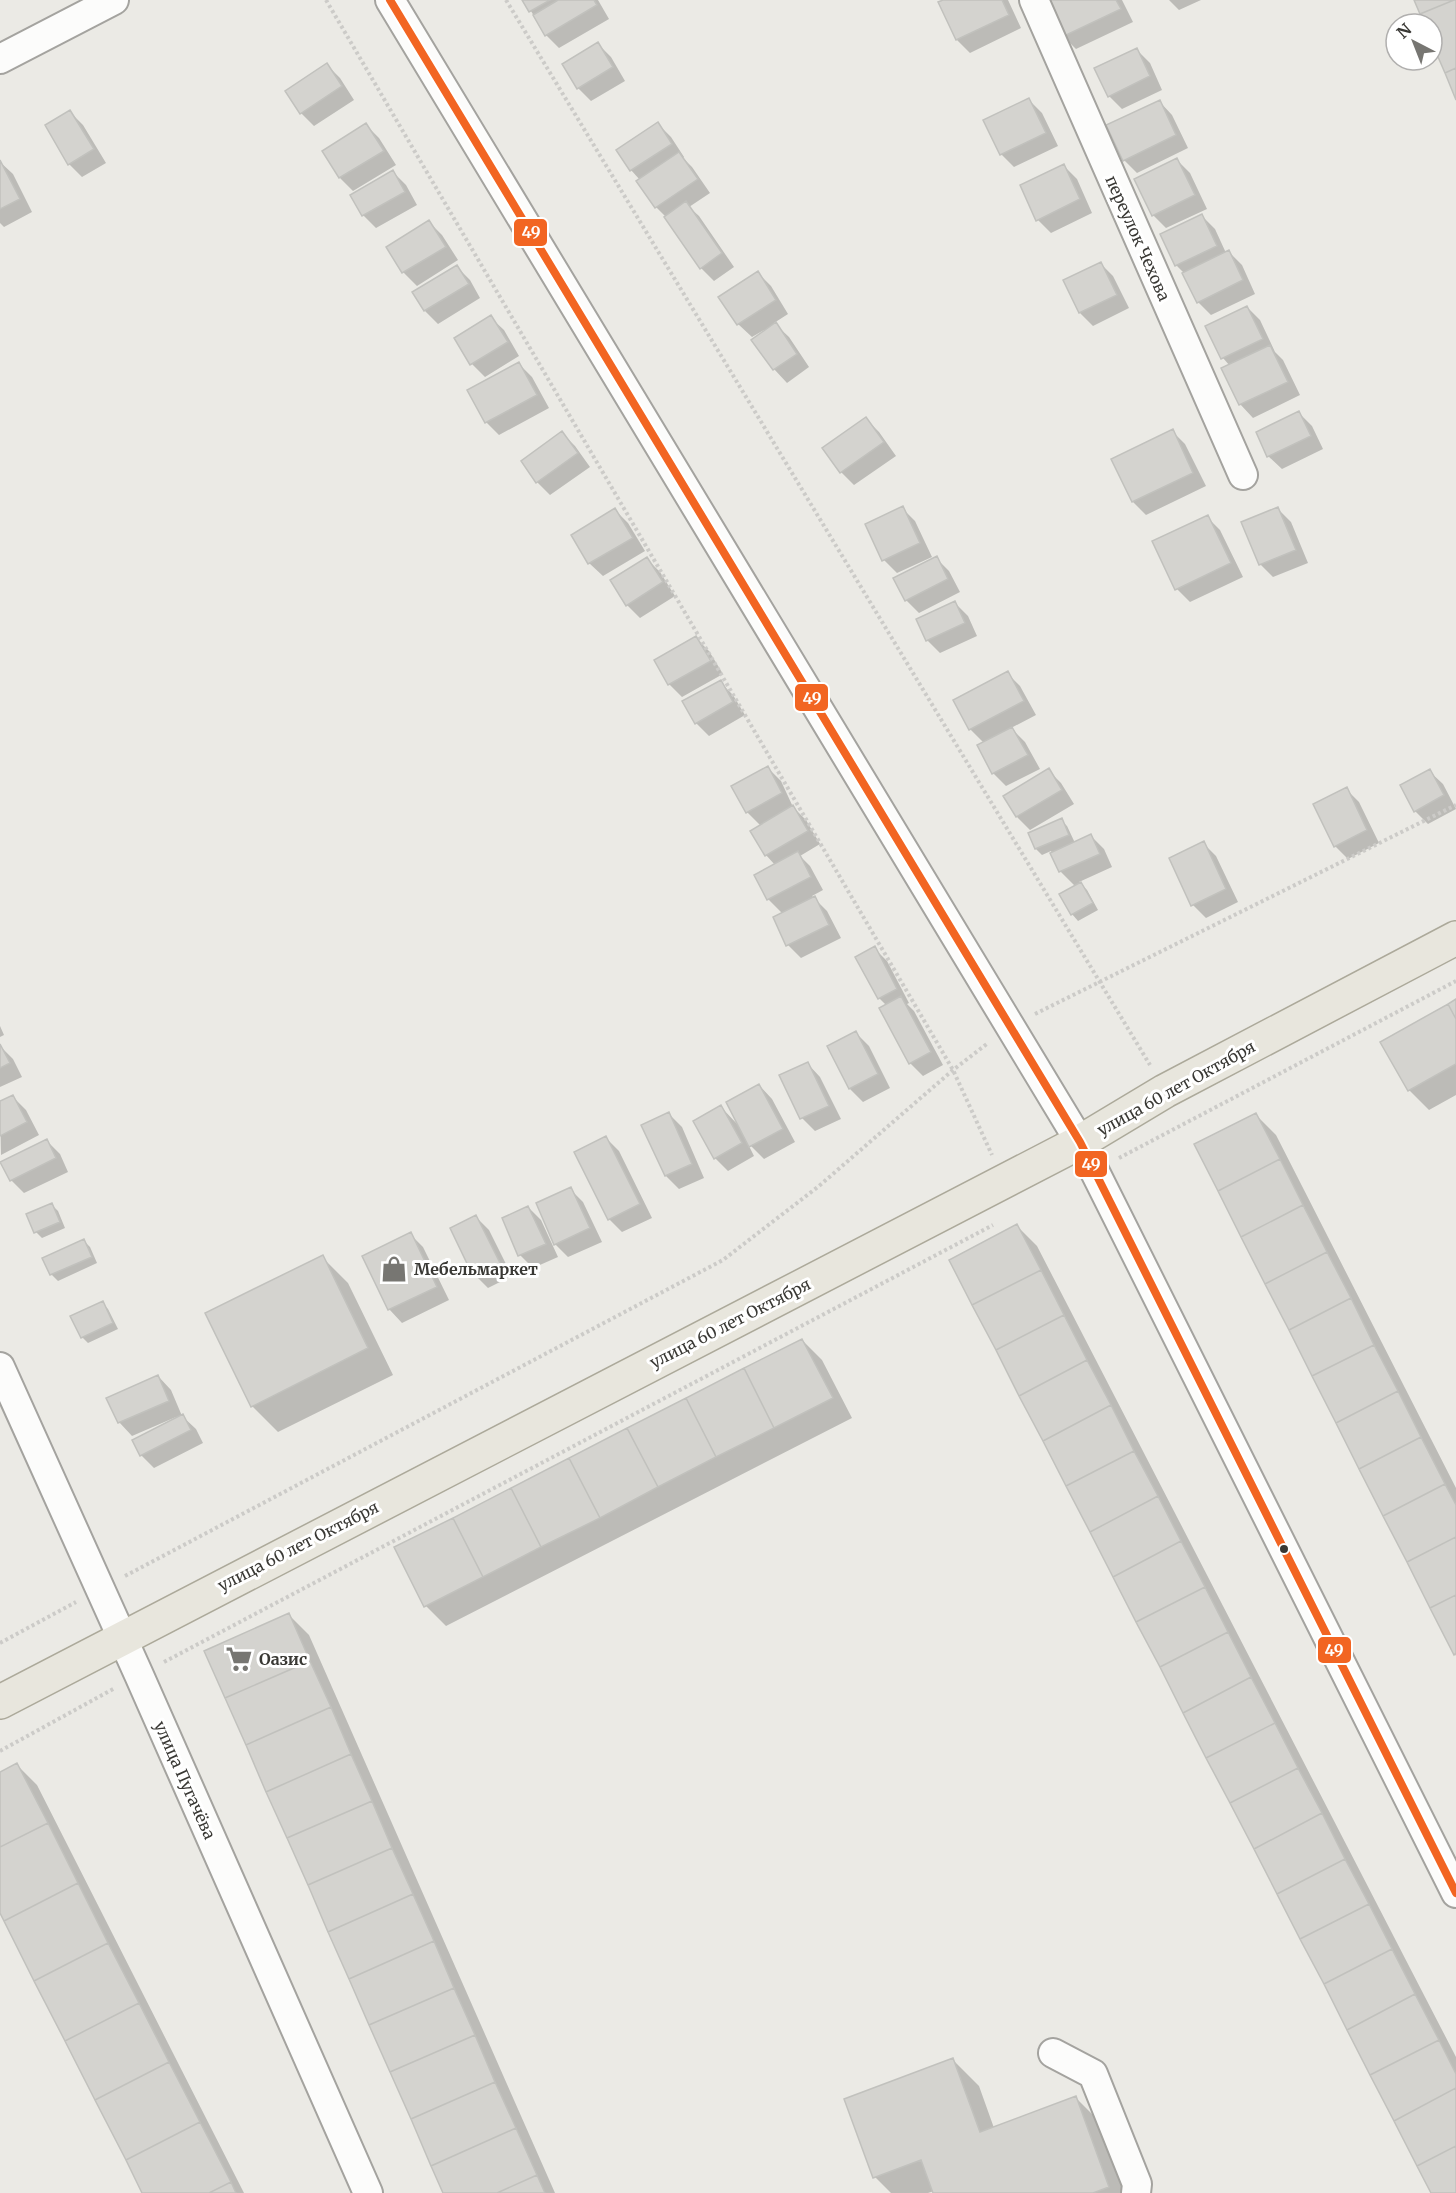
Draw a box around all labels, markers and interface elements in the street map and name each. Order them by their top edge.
north arrow [1384,12,1444,72]
text: N [1393,19,1416,43]
street label: переулок Чехова [1101,172,1175,304]
line badge: 49 [513,218,548,247]
text: 49 [521,222,541,242]
line badge: 49 [794,683,829,712]
text: 49 [802,688,822,708]
street label: улица 60 лет Октября [1093,1036,1259,1140]
line badge: 49 [1074,1150,1108,1178]
text: 49 [1081,1154,1101,1174]
shop icon: Мебельмаркет [379,1254,409,1284]
place label: Мебельмаркет [414,1259,538,1279]
street label: улица 60 лет Октября [646,1274,814,1372]
street label: улица 60 лет Октября [214,1497,382,1595]
unlabelled marker [1278,1543,1290,1555]
line badge: 49 [1317,1636,1352,1664]
text: 49 [1324,1640,1344,1660]
supermarket icon: Оазис [224,1644,254,1674]
place label: Оазис [259,1649,307,1669]
street label: улица Пугачёва [150,1718,220,1843]

